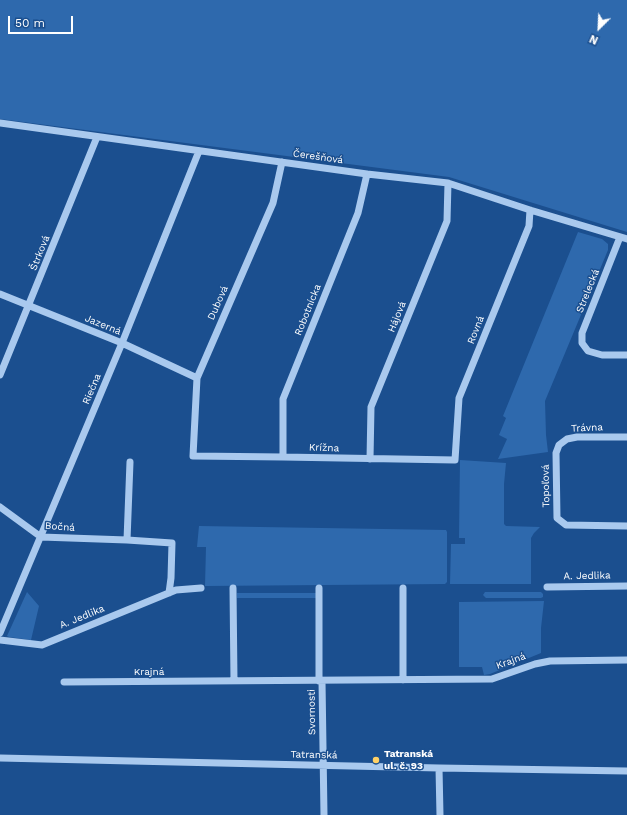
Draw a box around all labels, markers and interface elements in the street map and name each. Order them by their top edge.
scale bar [10,8,75,34]
north arrow [579,8,619,48]
text: 50 m [15,16,45,30]
text: N [588,32,600,47]
street label: Čerešňová [292,148,344,166]
street label: Štrková [28,234,52,272]
street label: Strelecká [574,267,602,315]
street label: Robotnícka [292,282,324,338]
street label: Dubová [205,284,231,322]
street label: Hájová [385,300,409,334]
street label: Jazerná [83,312,123,338]
street label: Rovná [465,314,487,346]
street label: Riečna [80,372,104,406]
street label: Trávna [571,421,603,435]
street label: Krížna [309,441,339,455]
street label: Topoľová [540,464,552,508]
street label: Bočná [45,520,75,534]
street label: A. Jedlika [563,570,611,582]
street label: A. Jedlika [58,603,106,631]
street label: Krajná [495,650,527,672]
street label: Krajná [134,666,164,678]
street label: Svornosti [306,689,318,735]
place label: Tatranská ul. č. 93 [384,748,433,772]
street label: Tatranská [290,749,338,761]
marker: Tatranská ul. č. 93 [371,755,381,765]

